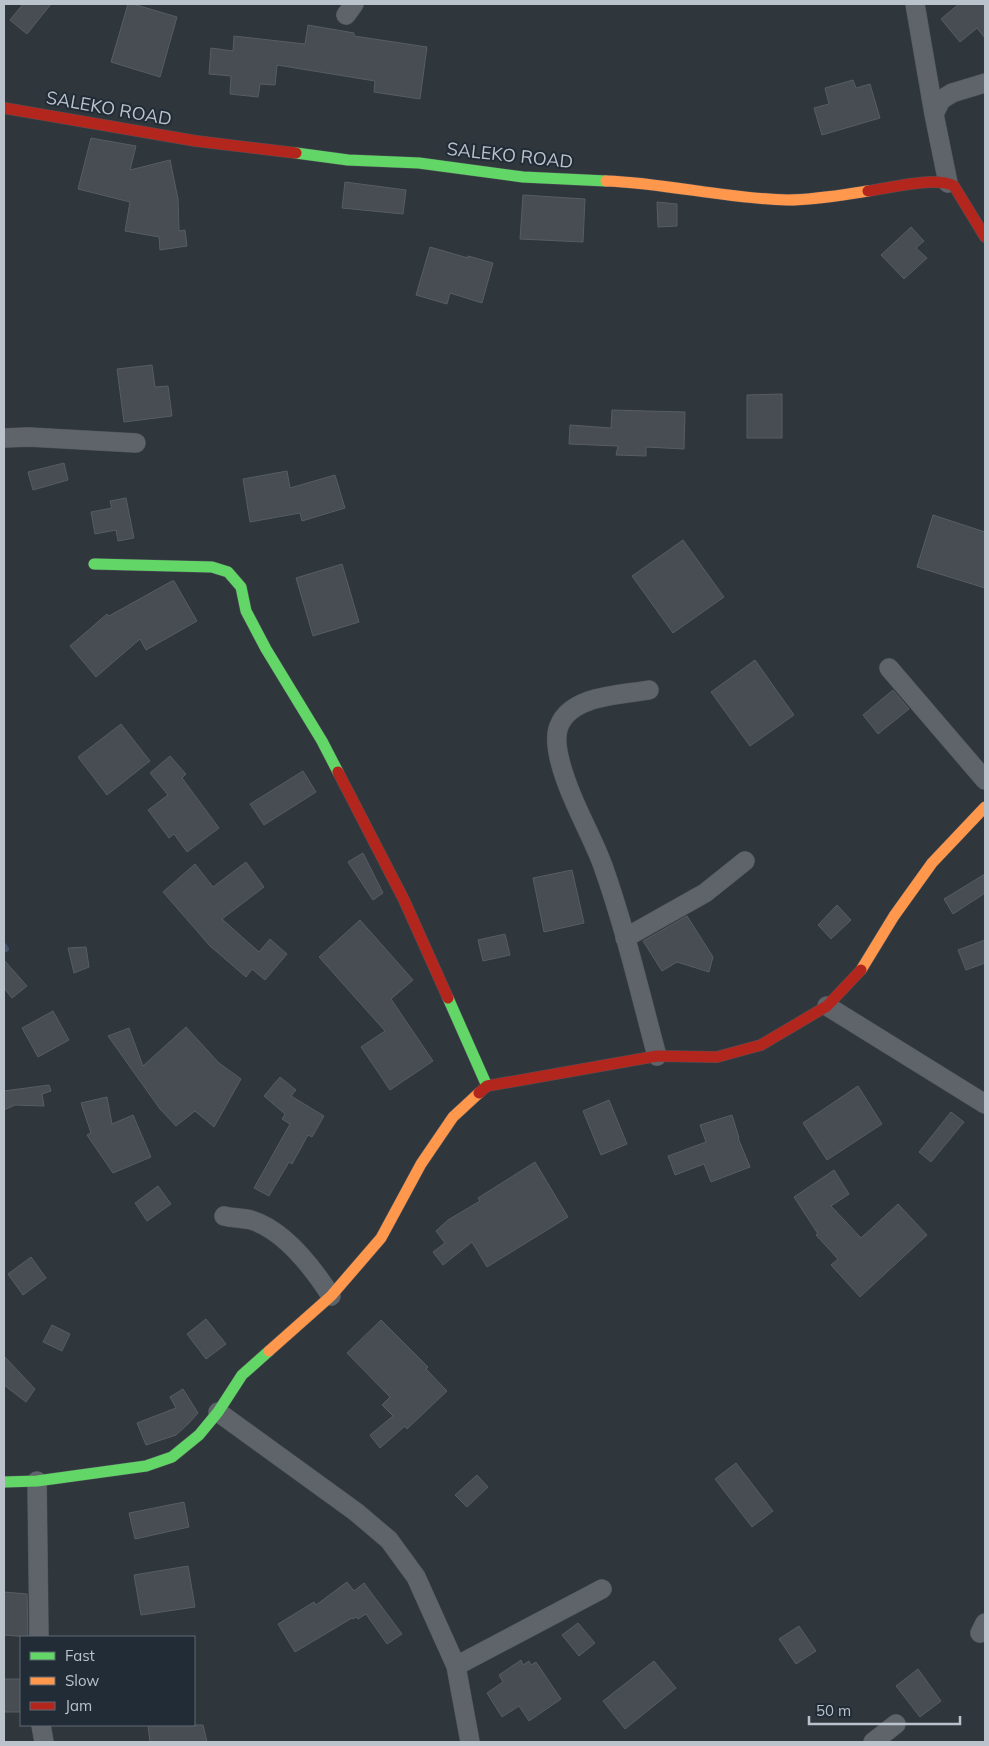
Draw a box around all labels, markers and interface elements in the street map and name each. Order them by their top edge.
street label: SALEKO ROAD [44,86,174,130]
street label: SALEKO ROAD [446,137,574,173]
legend [20,1636,195,1726]
text: Fast [65,1646,95,1665]
text: Slow [65,1671,99,1690]
scale bar [809,1694,960,1726]
text: Jam [65,1696,92,1715]
text: 50 m [816,1701,851,1720]

